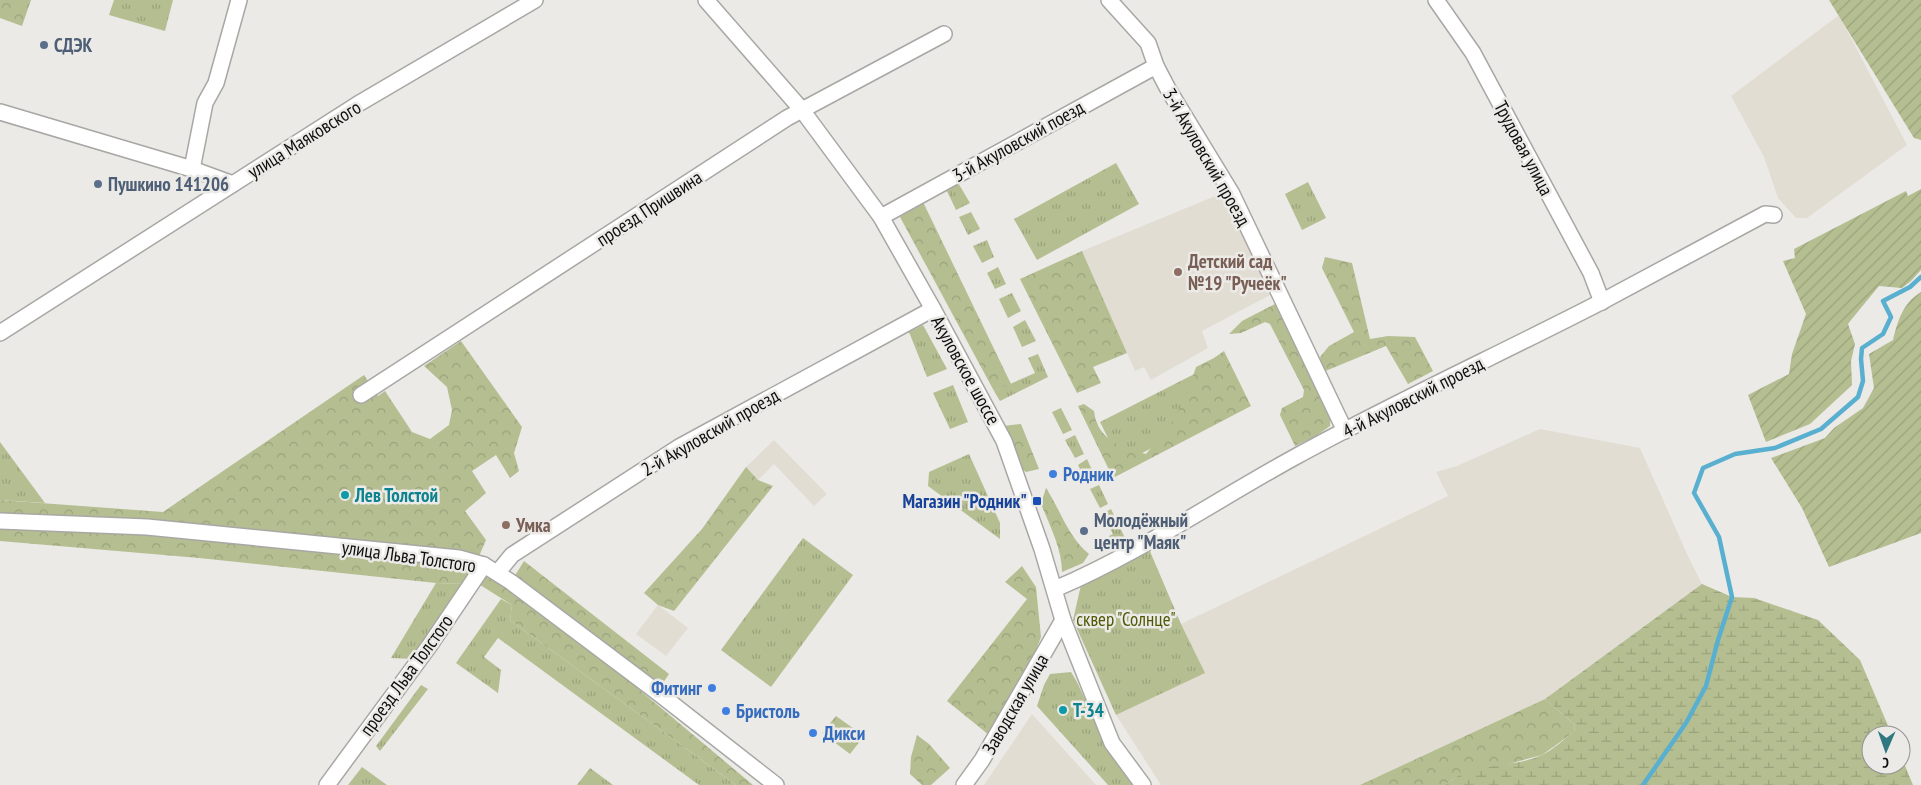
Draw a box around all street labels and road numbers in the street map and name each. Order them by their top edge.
street label: 3-й Акуловский проезд [1158,84,1256,231]
street label: улица Маяковского [243,95,365,183]
street label: 3-й Акуловский поезд [948,95,1089,187]
street label: Трудовая улица [1489,97,1559,199]
street label: проезд Пришвина [592,165,706,251]
street label: Акуловское шоссе [926,311,1006,429]
street label: 4-й Акуловский проезд [1338,351,1488,443]
street label: 2-й Акуловский проезд [637,383,784,481]
street label: улица Льва Толстого [340,535,478,577]
street label: проезд Льва Толстого [354,610,458,740]
street label: Заводская улица [977,649,1053,759]

